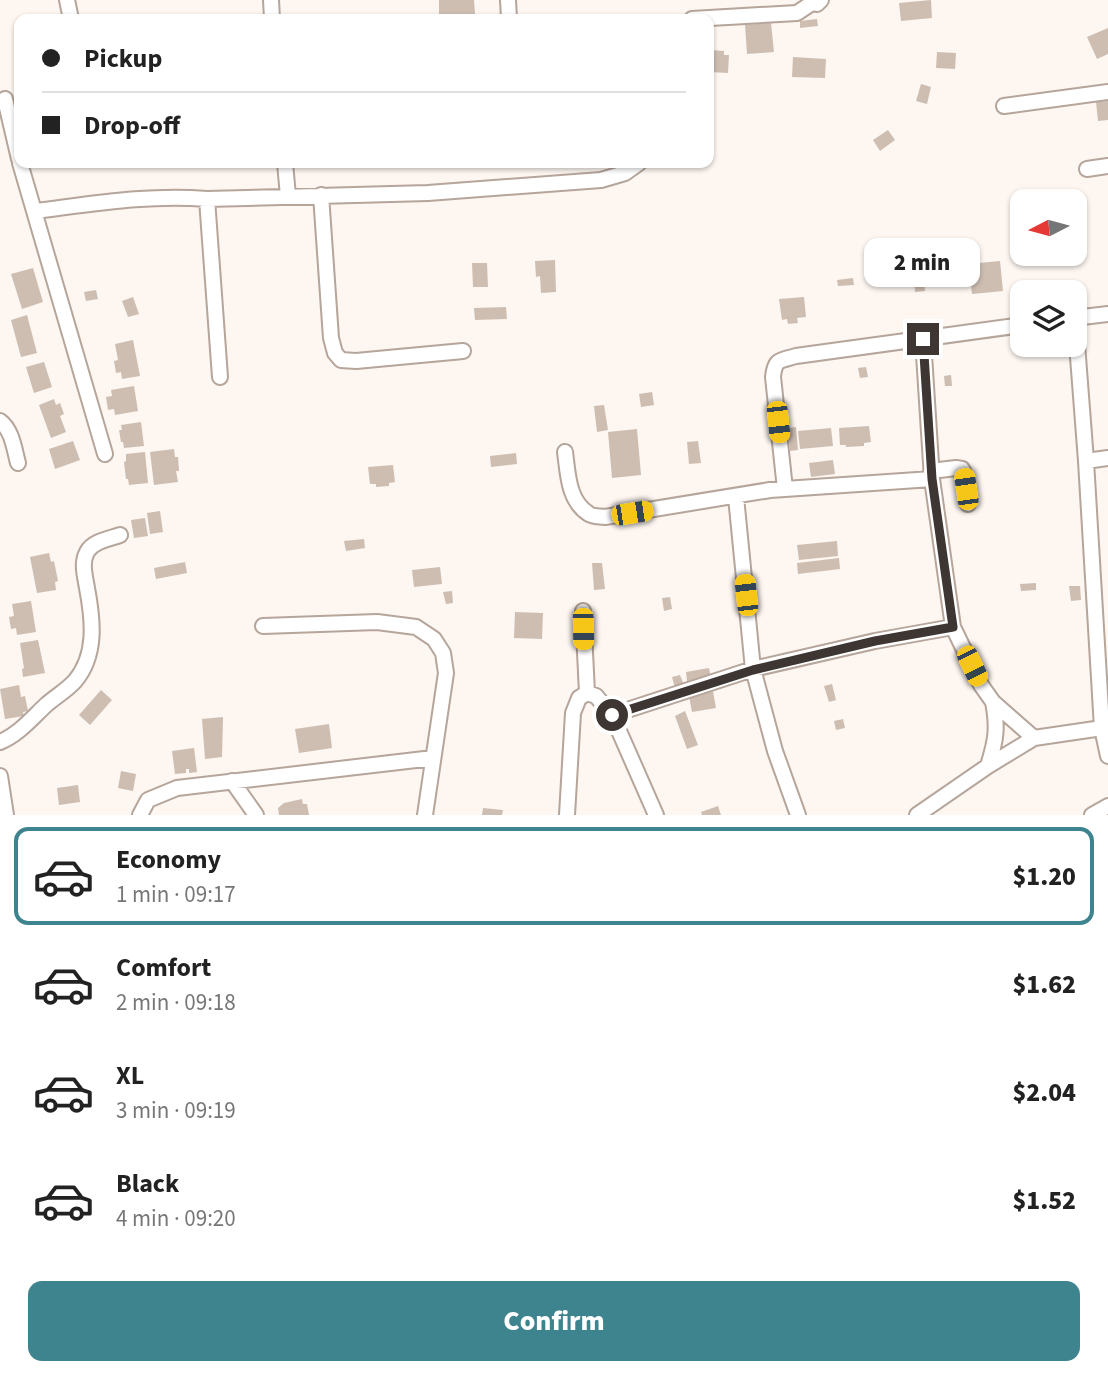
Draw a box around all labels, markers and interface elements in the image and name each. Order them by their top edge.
text: Pickup [84,40,162,77]
text: Drop-off [84,107,180,144]
north arrow [1010,189,1087,266]
map controls [1010,189,1087,357]
callout: 2 min [865,238,981,286]
text: 2 min [894,246,950,279]
button: layers [1010,280,1087,357]
route end [907,323,939,355]
car [766,400,791,444]
car [953,467,980,511]
car [610,499,655,527]
car [734,573,759,617]
car [573,608,594,650]
car [954,643,991,689]
route start [596,699,628,731]
text: Economy [116,841,221,878]
icon: car [32,845,95,908]
text: $1.20 [1012,858,1076,895]
text: 1 min · 09:17 [116,878,236,911]
text: Comfort [116,949,211,986]
icon: car [32,953,95,1016]
text: $1.62 [1012,966,1076,1003]
text: 2 min · 09:18 [116,986,236,1019]
text: XL [116,1057,144,1094]
icon: car [32,1061,95,1124]
text: $2.04 [1012,1074,1076,1111]
text: 3 min · 09:19 [116,1094,236,1127]
text: Black [116,1165,179,1202]
icon: car [32,1169,95,1232]
text: $1.52 [1012,1182,1076,1219]
text: 4 min · 09:20 [116,1202,236,1235]
button: Confirm [28,1281,1080,1361]

